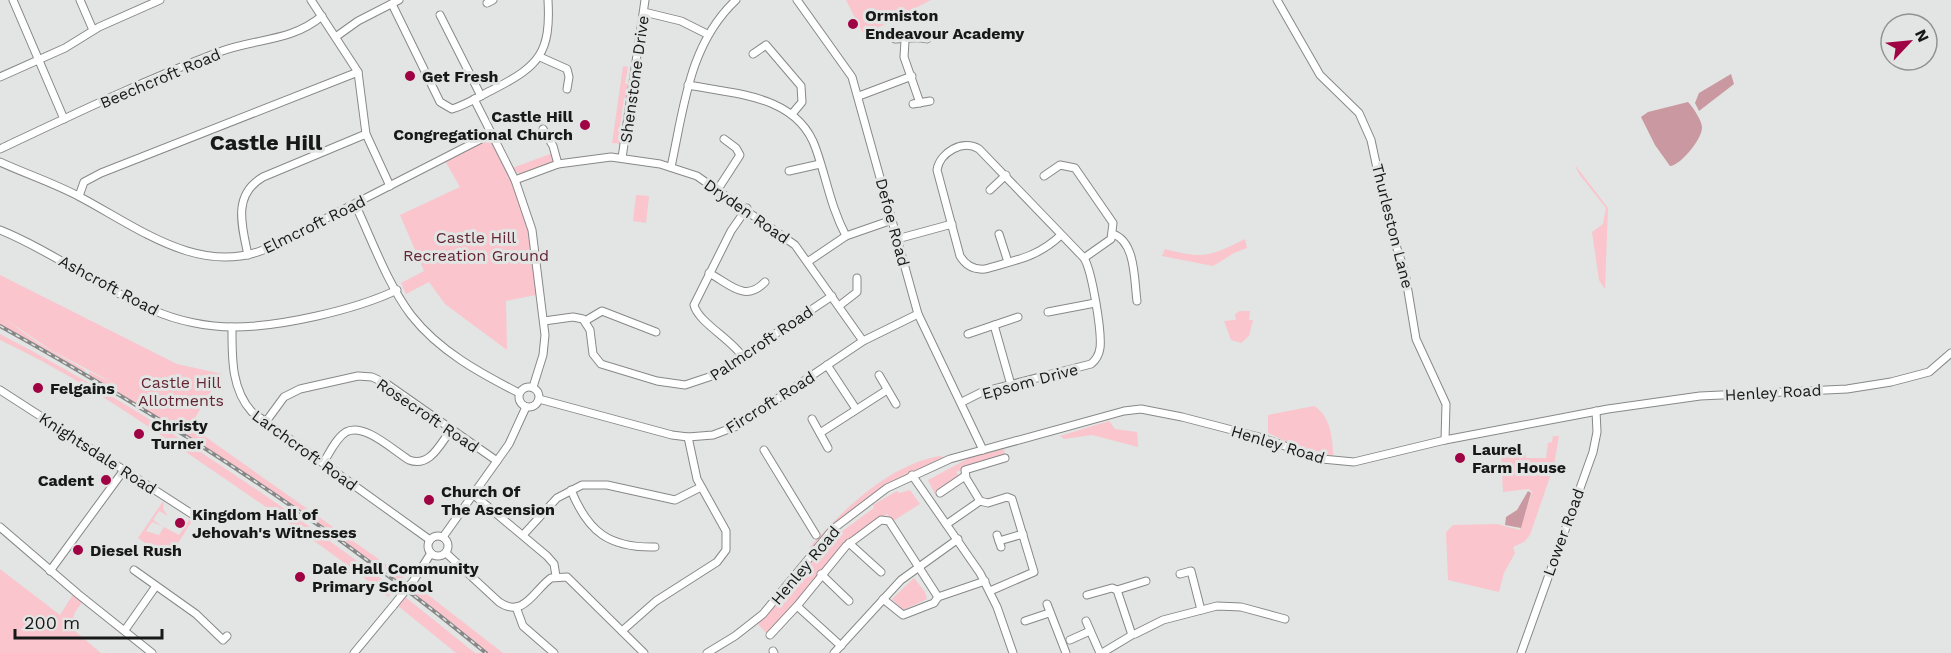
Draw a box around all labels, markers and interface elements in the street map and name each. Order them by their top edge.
place label: Ormiston Endeavour Academy [865,6,1025,43]
north arrow [1879,12,1939,72]
street label: Shenstone Drive [616,14,653,144]
marker: Ormiston Endeavour Academy [846,17,860,31]
text: N [1911,26,1933,45]
street label: Beechcroft Road [97,44,223,112]
place label: Get Fresh [422,67,498,86]
marker: Get Fresh [403,69,417,83]
place label: Castle Hill Congregational Church [393,107,574,144]
marker: Castle Hill Congregational Church [578,118,592,132]
district label: Castle Hill [210,130,323,155]
street label: Thurleston Lane [1368,162,1417,290]
street label: Dryden Road [700,175,793,248]
street label: Defoe Road [872,176,913,268]
street label: Elmcroft Road [260,191,369,257]
park label: Castle Hill Recreation Ground [403,228,549,265]
street label: Ashcroft Road [56,251,162,320]
street label: Palmcroft Road [706,302,816,385]
street label: Epsom Drive [980,360,1080,403]
street label: Fircroft Road [722,367,818,437]
park label: Castle Hill Allotments [138,373,224,410]
street label: Rosecroft Road [373,374,482,457]
place label: Felgains [50,379,115,398]
street label: Henley Road [1724,380,1822,405]
marker: Felgains [31,381,45,395]
street label: Larchcroft Road [248,406,361,495]
street label: Knightsdale Road [36,408,160,498]
place label: Christy Turner [151,416,209,453]
street label: Henley Road [1229,421,1327,468]
marker: Christy Turner [132,427,146,441]
place label: Laurel Farm House [1472,440,1566,477]
marker: Laurel Farm House [1453,451,1467,465]
place label: Cadent [38,471,94,490]
marker: Cadent [99,473,113,487]
place label: Church Of The Ascension [441,482,555,519]
street label: Lower Road [1539,486,1588,579]
marker: Church Of The Ascension [422,493,436,507]
place label: Kingdom Hall of Jehovah's Witnesses [192,505,357,542]
marker: Kingdom Hall of Jehovah's Witnesses [173,516,187,530]
street label: Henley Road [767,522,844,609]
place label: Diesel Rush [90,541,182,560]
marker: Diesel Rush [71,543,85,557]
place label: Dale Hall Community Primary School [312,559,480,596]
marker: Dale Hall Community Primary School [293,570,307,584]
scale bar [15,602,162,640]
text: 200 m [24,612,80,633]

